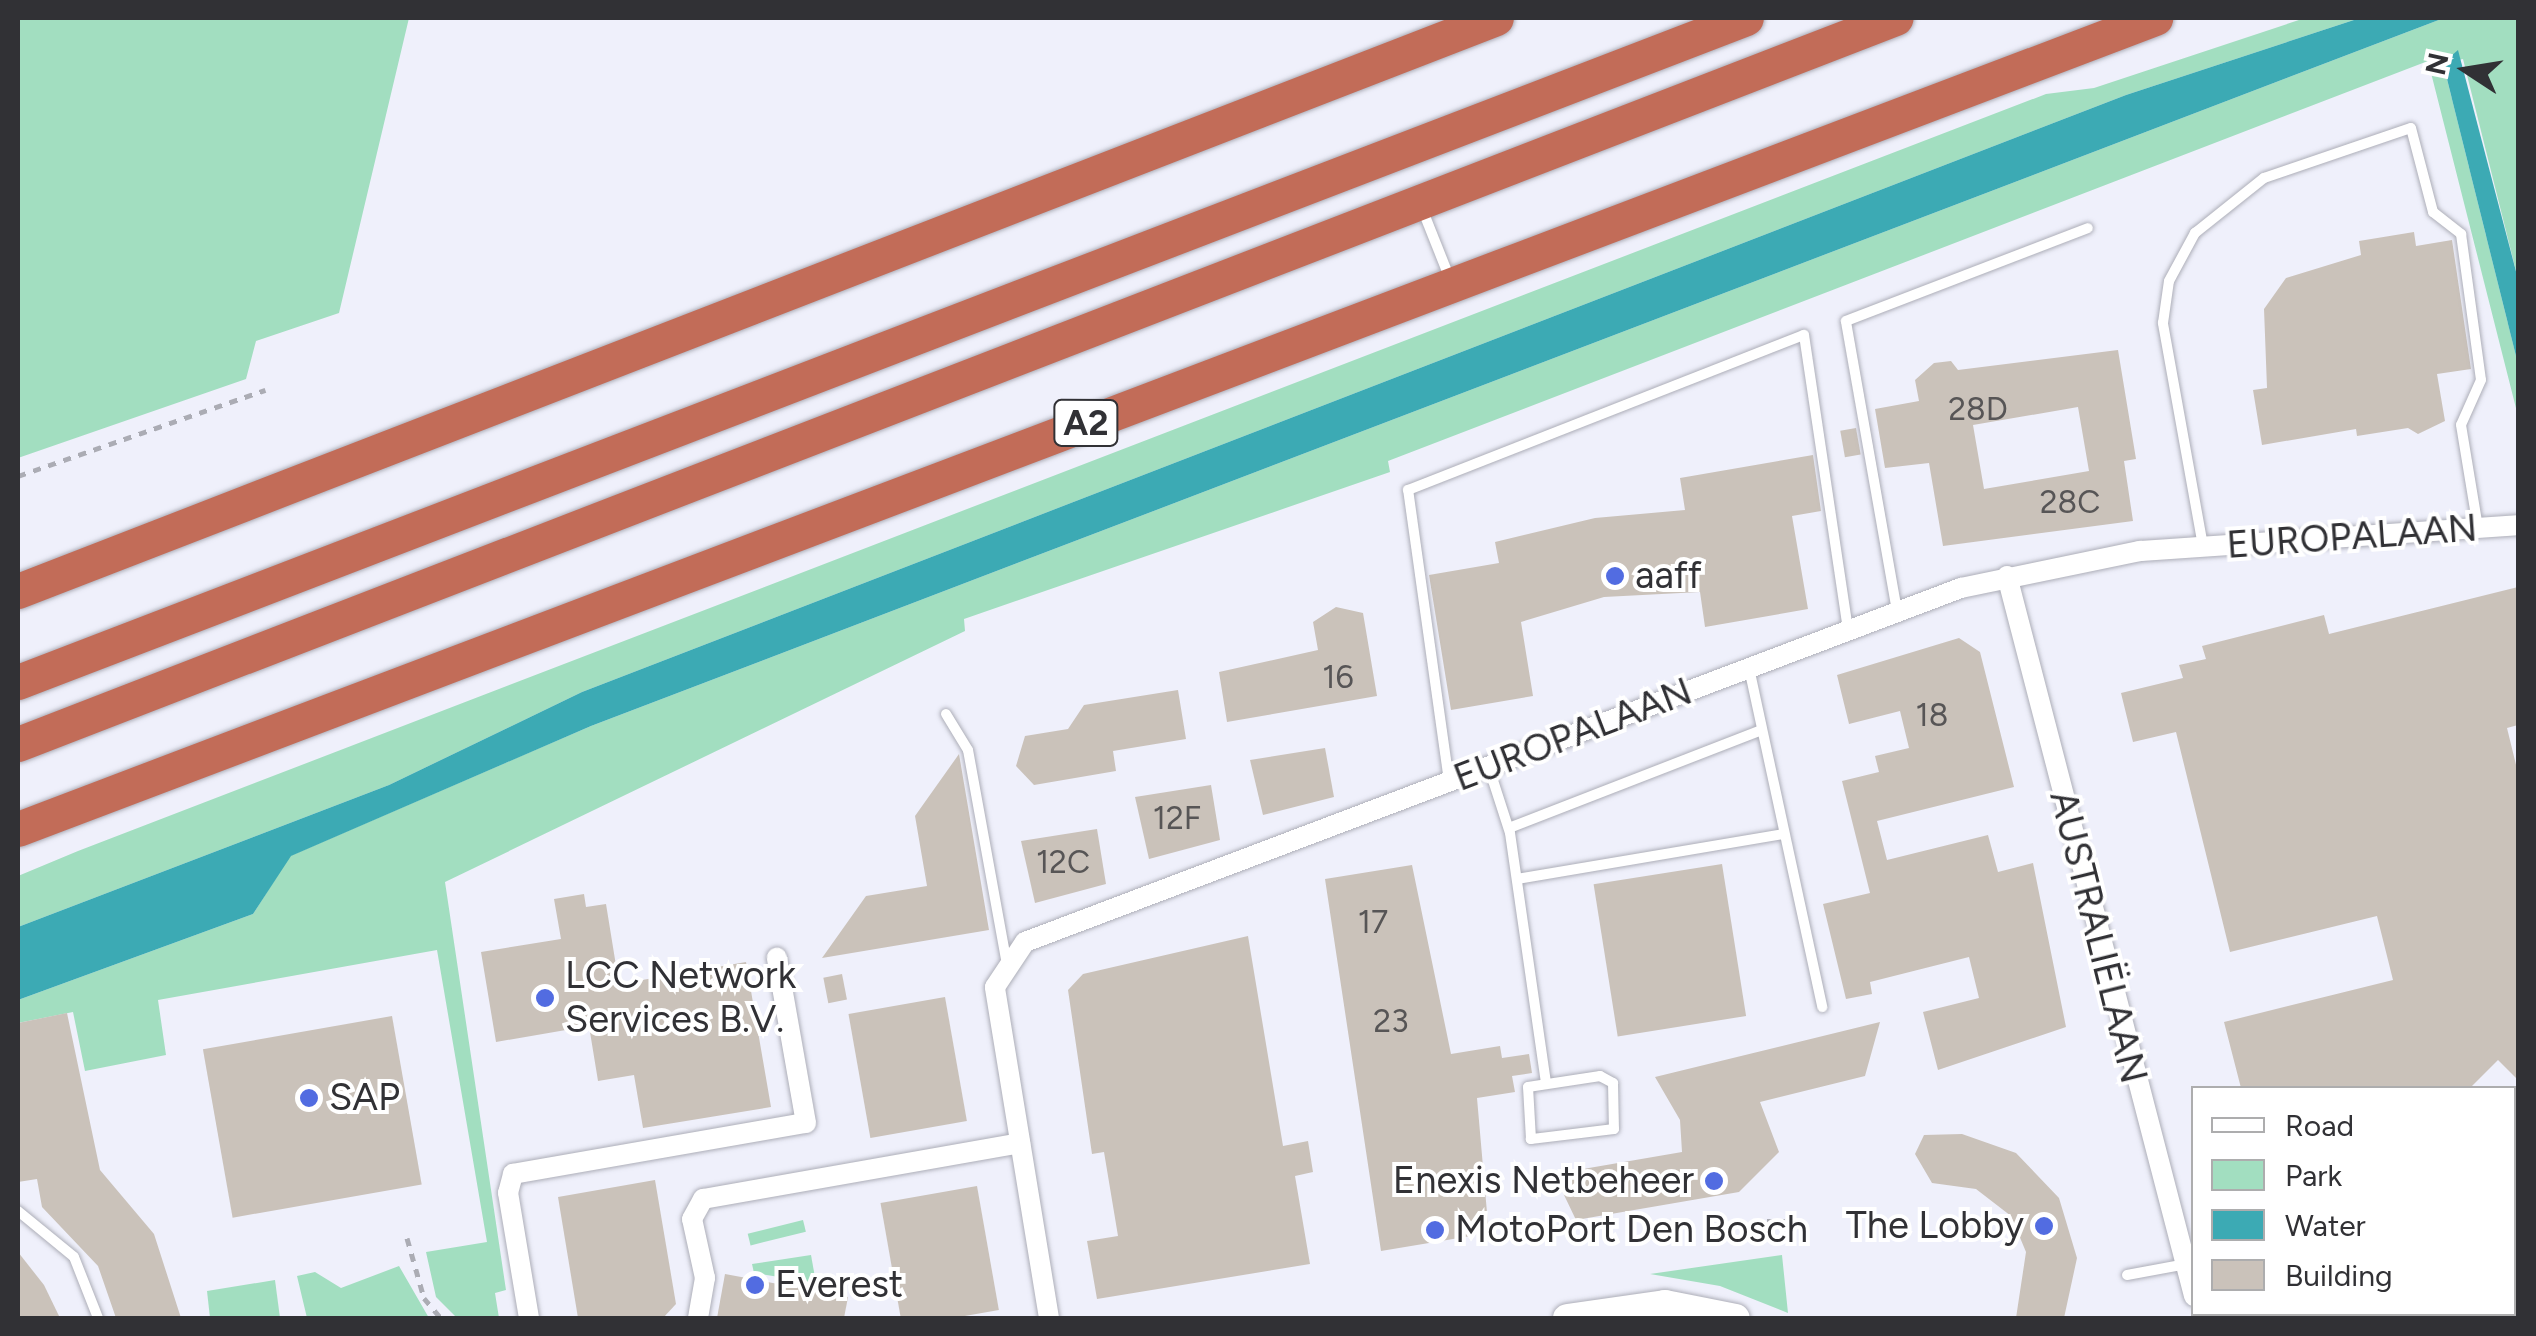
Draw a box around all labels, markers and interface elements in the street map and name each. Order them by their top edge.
north arrow [2416,20,2516,120]
text: N [2418,50,2456,78]
house number: 28D [1948,390,2008,428]
road number: A2 [1051,393,1121,453]
house number: 28C [2040,483,2100,521]
street label: EUROPALAAN [2225,506,2479,568]
place label: aaff [1635,553,1702,599]
marker: aaff [1604,565,1626,587]
house number: 16 [1322,658,1354,696]
street label: EUROPALAAN [1448,669,1698,801]
house number: 18 [1916,696,1948,734]
street label: AUSTRALIËLAAN [2040,786,2156,1088]
house number: 12F [1153,799,1201,837]
house number: 12C [1036,843,1090,881]
house number: 17 [1358,903,1388,941]
place label: LCC Network Services B.V. [565,953,796,1042]
marker: LCC Network Services B.V. [534,987,556,1009]
house number: 23 [1373,1002,1409,1040]
place label: SAP [329,1075,400,1121]
legend [2191,1086,2516,1316]
marker: SAP [298,1087,320,1109]
text: Road [2285,1107,2354,1144]
text: Park [2285,1157,2342,1194]
place label: Enexis Netbeheer [1393,1158,1694,1204]
marker: Enexis Netbeheer [1703,1170,1725,1192]
place label: The Lobby [1846,1203,2024,1249]
place label: MotoPort Den Bosch [1455,1207,1808,1253]
text: Water [2285,1207,2366,1244]
marker: The Lobby [2033,1215,2055,1237]
marker: MotoPort Den Bosch [1424,1219,1446,1241]
text: Building [2285,1257,2393,1294]
place label: Everest [775,1262,903,1308]
marker: Everest [744,1274,766,1296]

